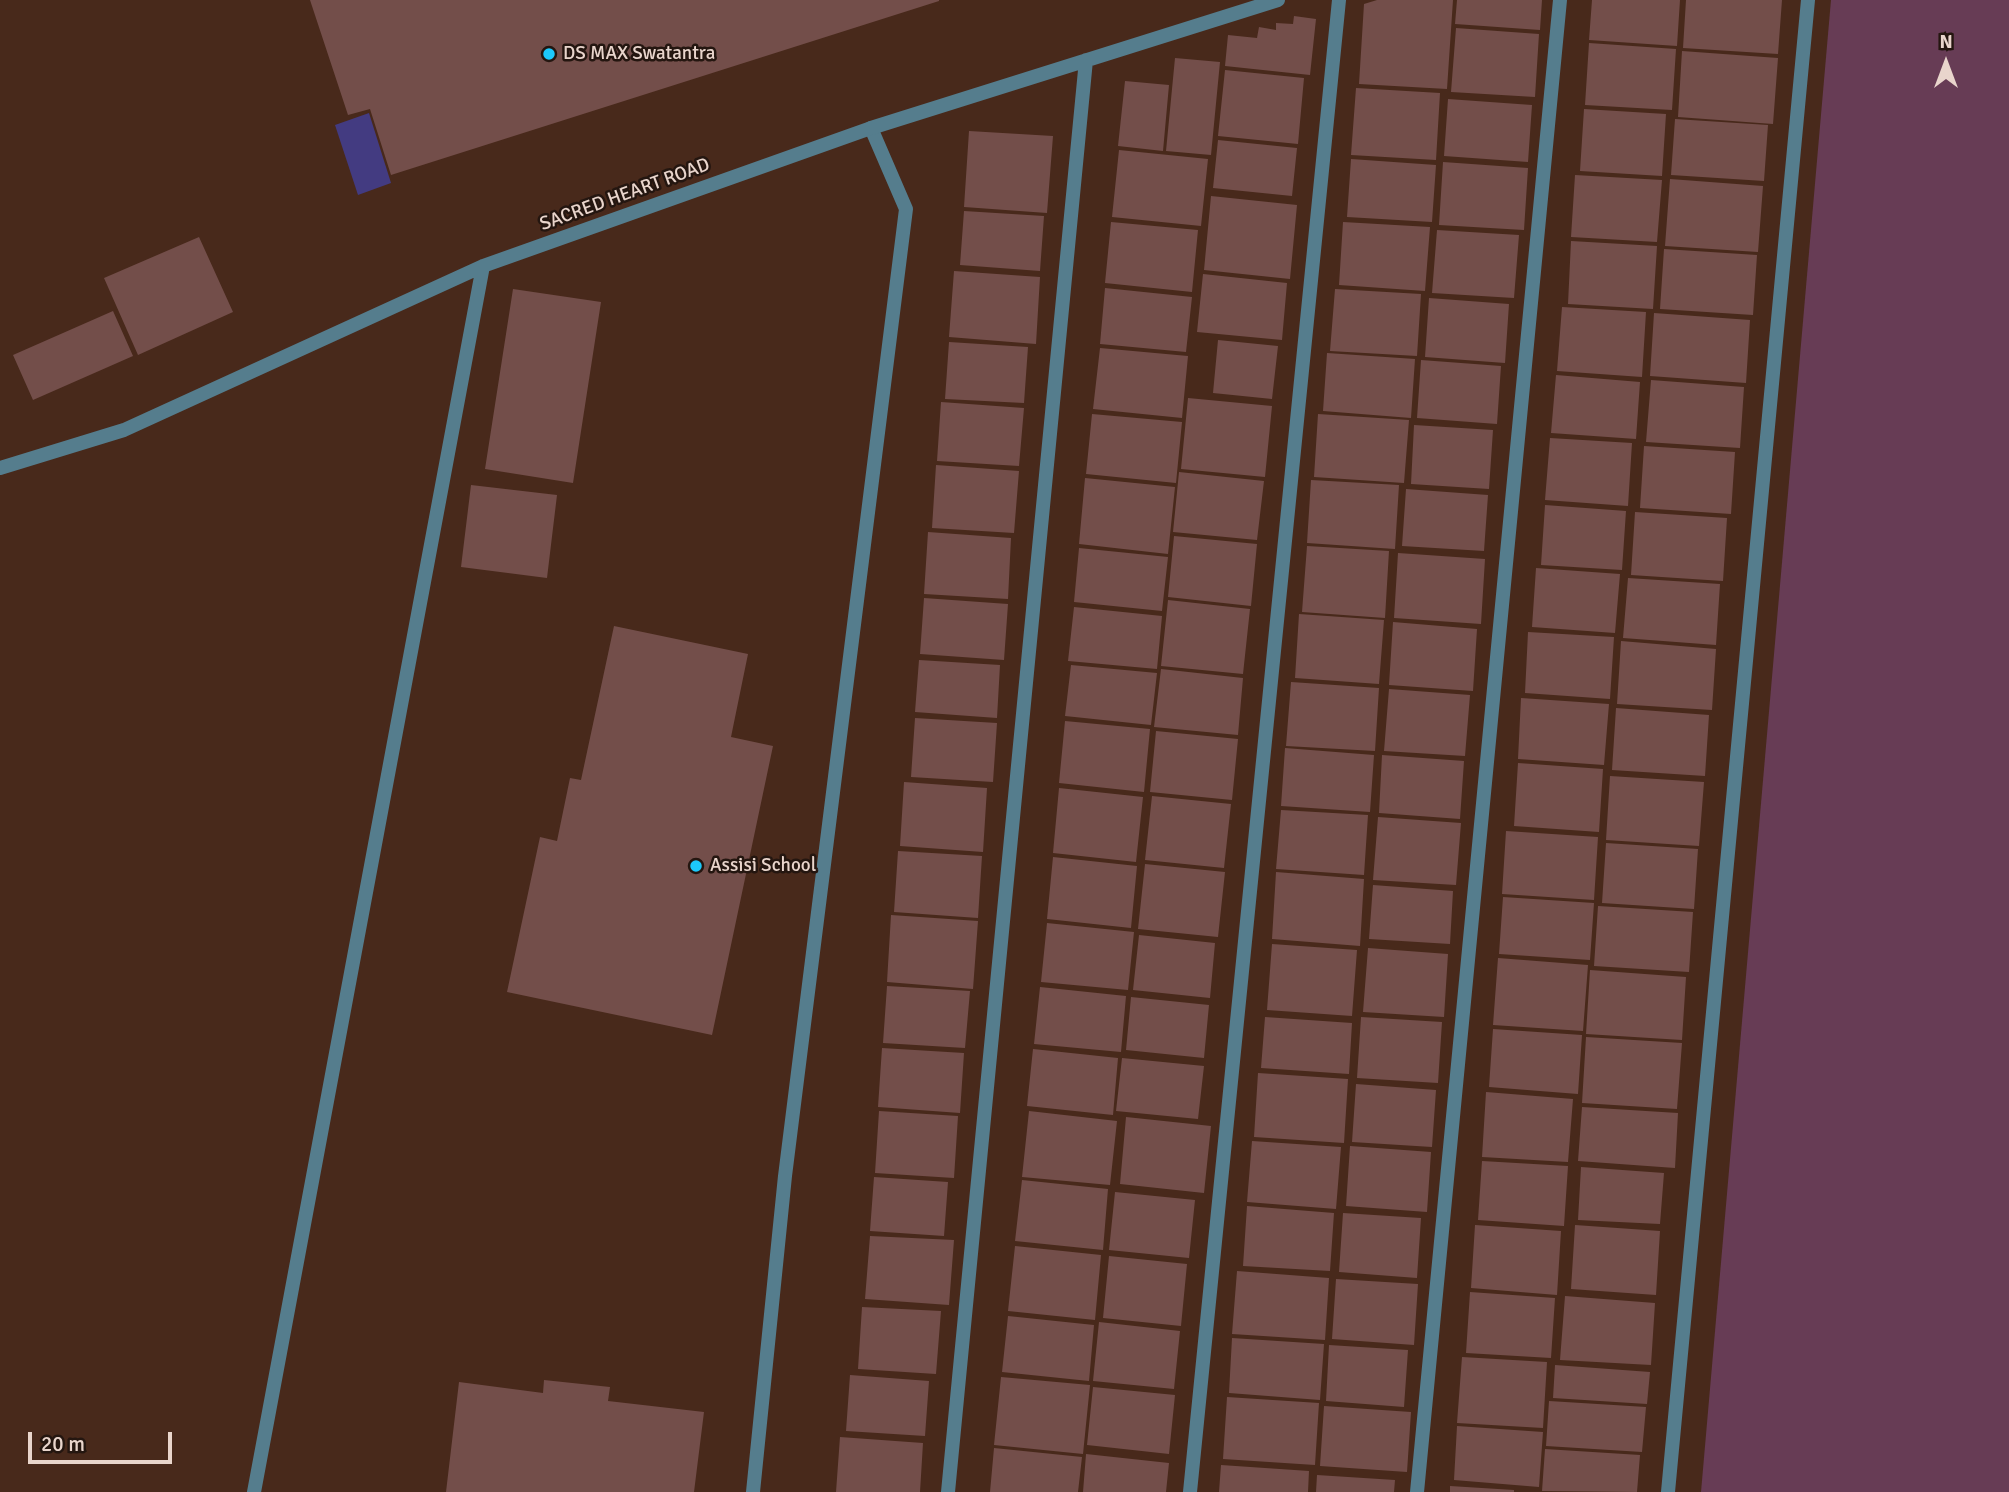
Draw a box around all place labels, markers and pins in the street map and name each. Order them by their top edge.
place label: DS MAX Swatantra [563,43,715,65]
marker: DS MAX Swatantra [541,46,557,62]
place label: Assisi School [710,855,816,877]
marker: Assisi School [688,858,704,874]

